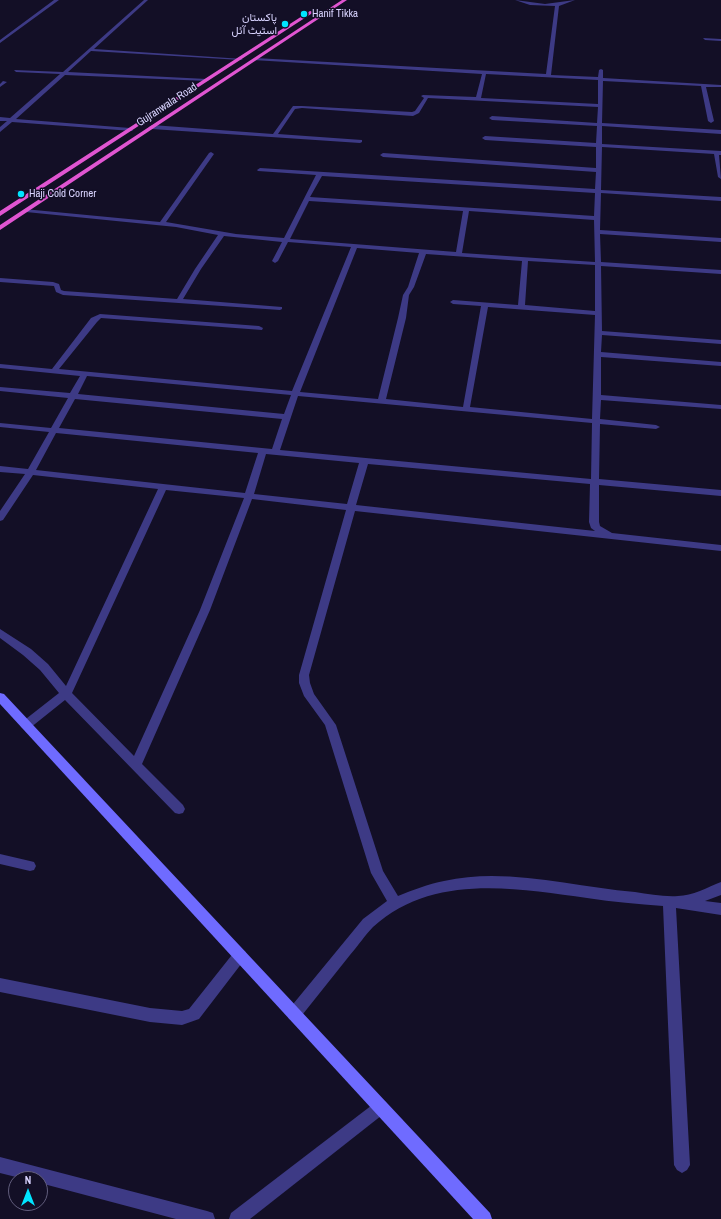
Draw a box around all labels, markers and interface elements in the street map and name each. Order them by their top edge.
place label: Hanif Tikka [312,7,358,21]
marker: Hanif Tikka [299,9,309,19]
place label: پاکستان اسٹیٹ آئل [232,11,277,37]
marker: پاکستان اسٹیٹ آئل [280,19,290,29]
street label: Gujranwala Road [134,80,200,130]
place label: Haji Cold Corner [29,187,96,201]
marker: Haji Cold Corner [16,189,26,199]
north arrow [8,1171,48,1211]
text: N [25,1173,31,1187]

